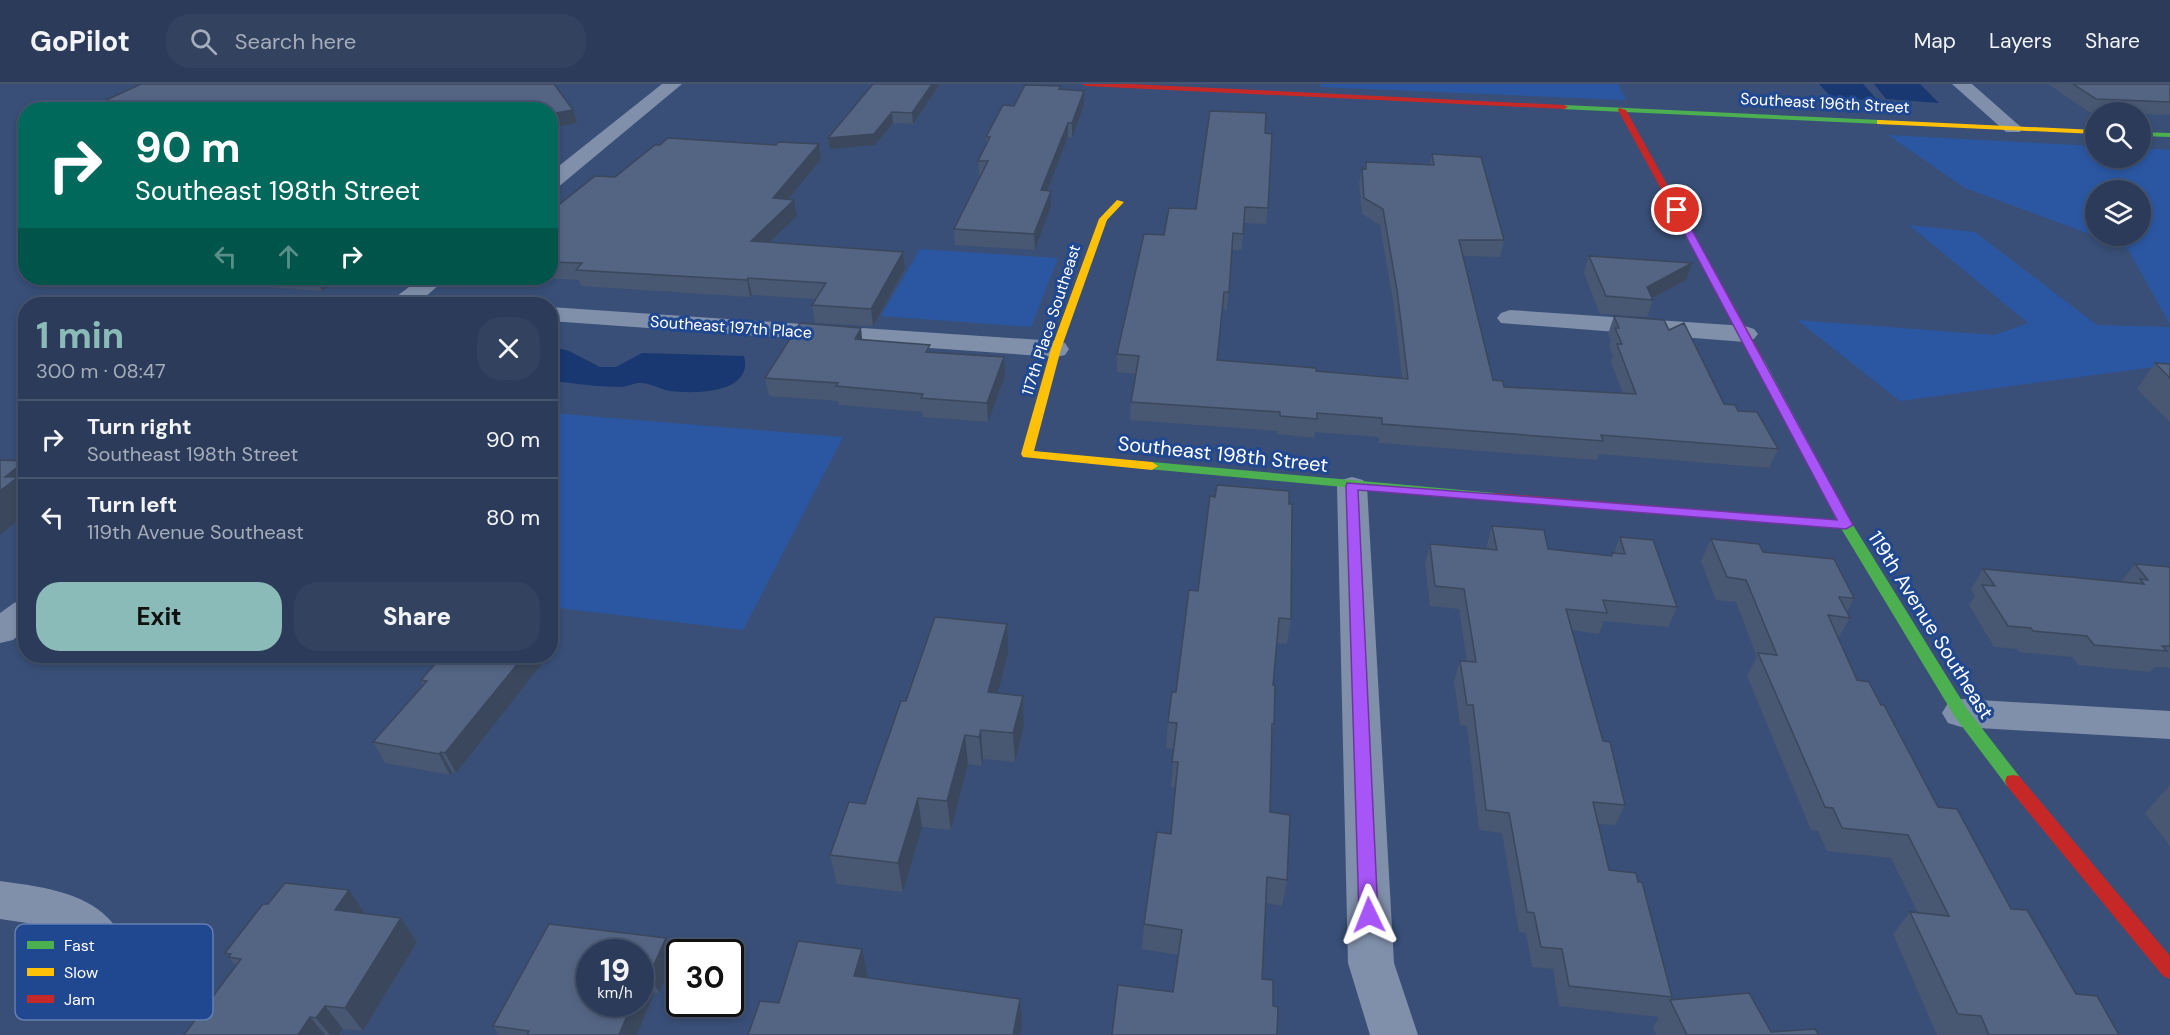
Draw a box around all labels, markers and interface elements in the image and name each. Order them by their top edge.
search box [166,14,586,68]
text: GoPilot [30,23,130,60]
icon: search [187,25,220,58]
text: Search here [235,27,356,56]
text: Map [1914,27,1956,55]
text: Layers [1989,27,2052,55]
text: Share [2085,27,2140,55]
street label: Southeast 196th Street [1740,88,1910,118]
map controls [2085,102,2151,246]
button: search [2085,102,2151,168]
text: 90 m [135,120,241,175]
icon: right [36,126,114,204]
text: Southeast 198th Street [135,173,420,208]
button: layers [2085,180,2151,246]
pin [1651,184,1702,235]
icon: arrive [1660,193,1693,226]
icon: left [209,240,242,273]
icon: ahead [272,240,305,273]
icon: right [335,240,368,273]
street label: 117th Place Southeast [1017,242,1085,398]
street label: Southeast 197th Place [649,311,813,343]
text: 1 min [36,312,124,359]
button: close [477,317,540,380]
text: 300 m · 08:47 [36,358,166,384]
text: Turn right [87,412,192,441]
icon: right [36,423,69,456]
text: 90 m [486,425,540,454]
street label: Southeast 198th Street [1117,430,1330,478]
text: Southeast 198th Street [87,441,298,467]
text: Turn left [87,490,177,519]
icon: left [36,501,69,534]
text: 80 m [486,503,540,532]
text: 119th Avenue Southeast [87,519,304,545]
street label: 119th Avenue Southeast [1862,526,2000,724]
button: Exit [36,582,282,651]
button: Share [294,582,540,651]
position arrow [1337,883,1401,947]
legend [15,924,213,1020]
text: Fast [64,935,95,956]
speed limit sign: 30 [666,939,744,1017]
text: 19 [600,951,630,990]
text: Slow [64,962,98,983]
text: km/h [597,983,633,1003]
text: Jam [64,989,95,1010]

